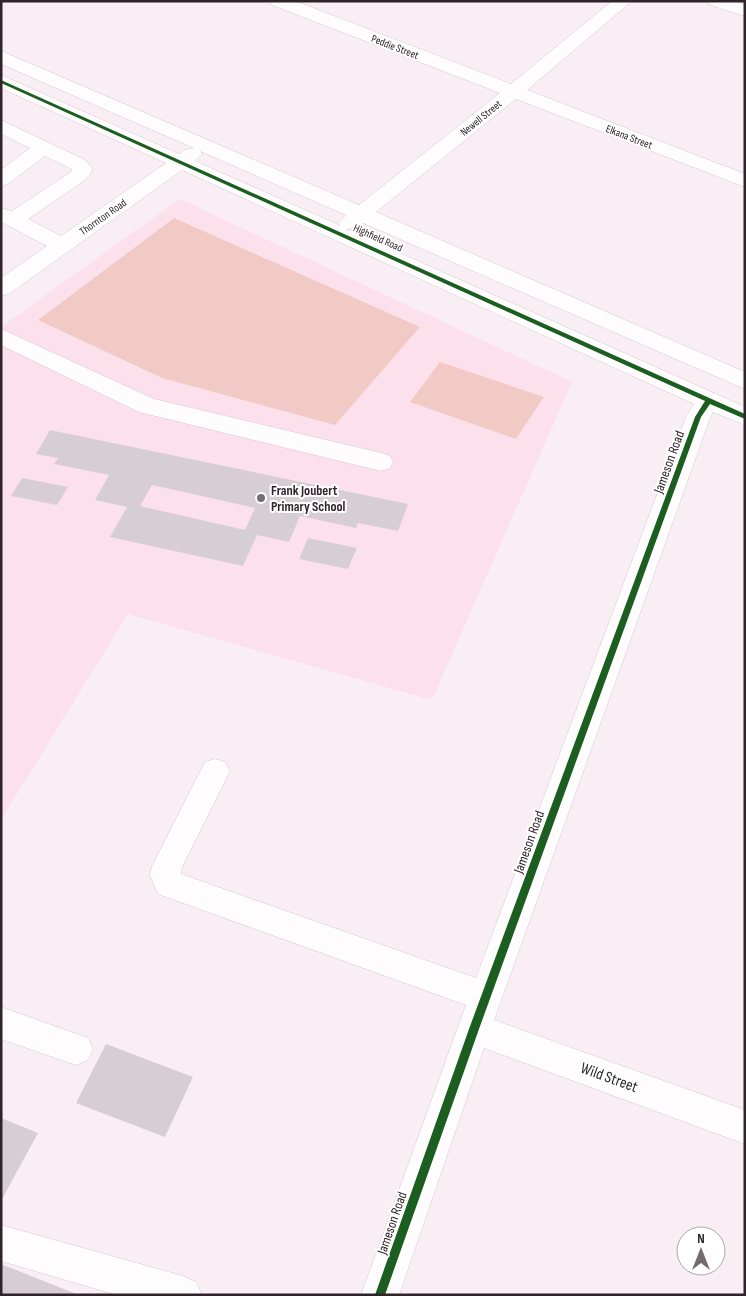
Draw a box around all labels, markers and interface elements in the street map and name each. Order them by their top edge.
street label: Peddie Street [369,32,421,62]
street label: Newell Street [458,97,505,139]
street label: Elkana Street [604,122,655,152]
street label: Thornton Road [77,196,129,238]
street label: Highfield Road [351,221,405,255]
street label: Jameson Road [650,428,688,497]
place label: Frank Joubert Primary School [271,482,346,515]
marker: Frank Joubert Primary School [255,492,267,504]
street label: Jameson Road [510,808,548,877]
street label: Wild Street [578,1059,640,1097]
street label: Jameson Road [373,1189,411,1258]
north arrow [676,1226,726,1276]
text: N [697,1230,705,1247]

